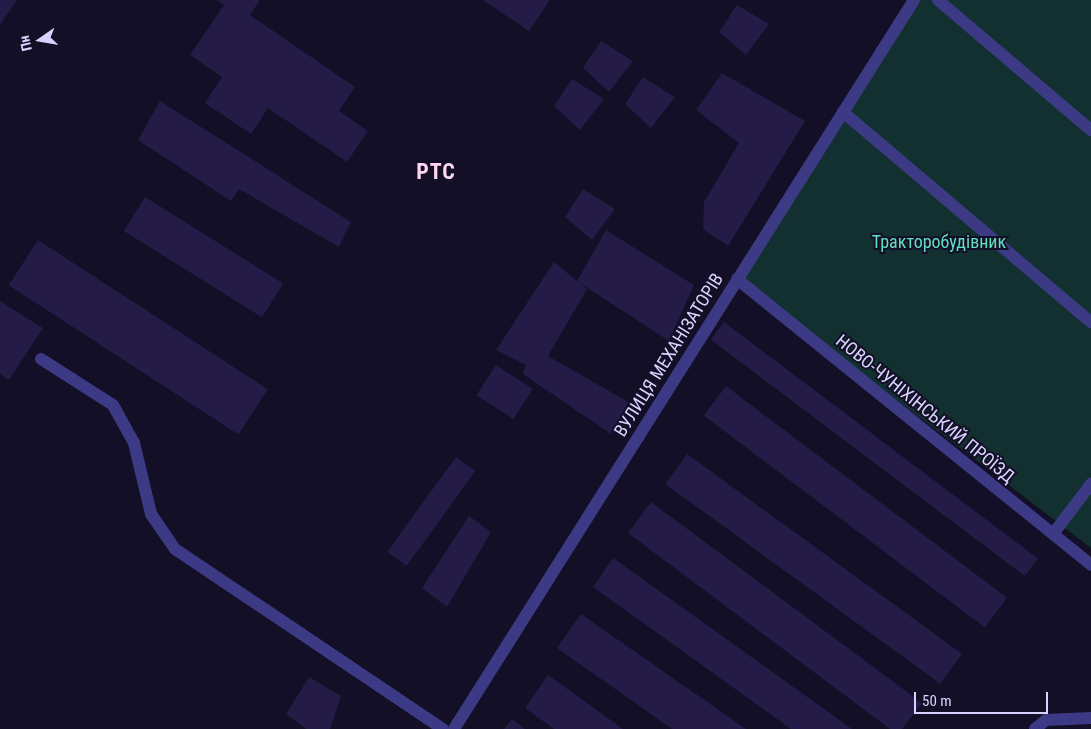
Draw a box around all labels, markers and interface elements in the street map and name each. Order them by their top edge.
north arrow [15,15,65,65]
text: Пн [16,34,35,53]
district label: РТС [416,159,456,185]
park label: Тракторобудівник [872,231,1006,253]
street label: ВУЛИЦЯ МЕХАНІЗАТОРІВ [610,269,728,441]
street label: НОВО-ЧУНІХІНСЬКИЙ ПРОЇЗД [831,330,1019,488]
scale bar [916,682,1050,714]
text: 50 m [922,692,952,710]

